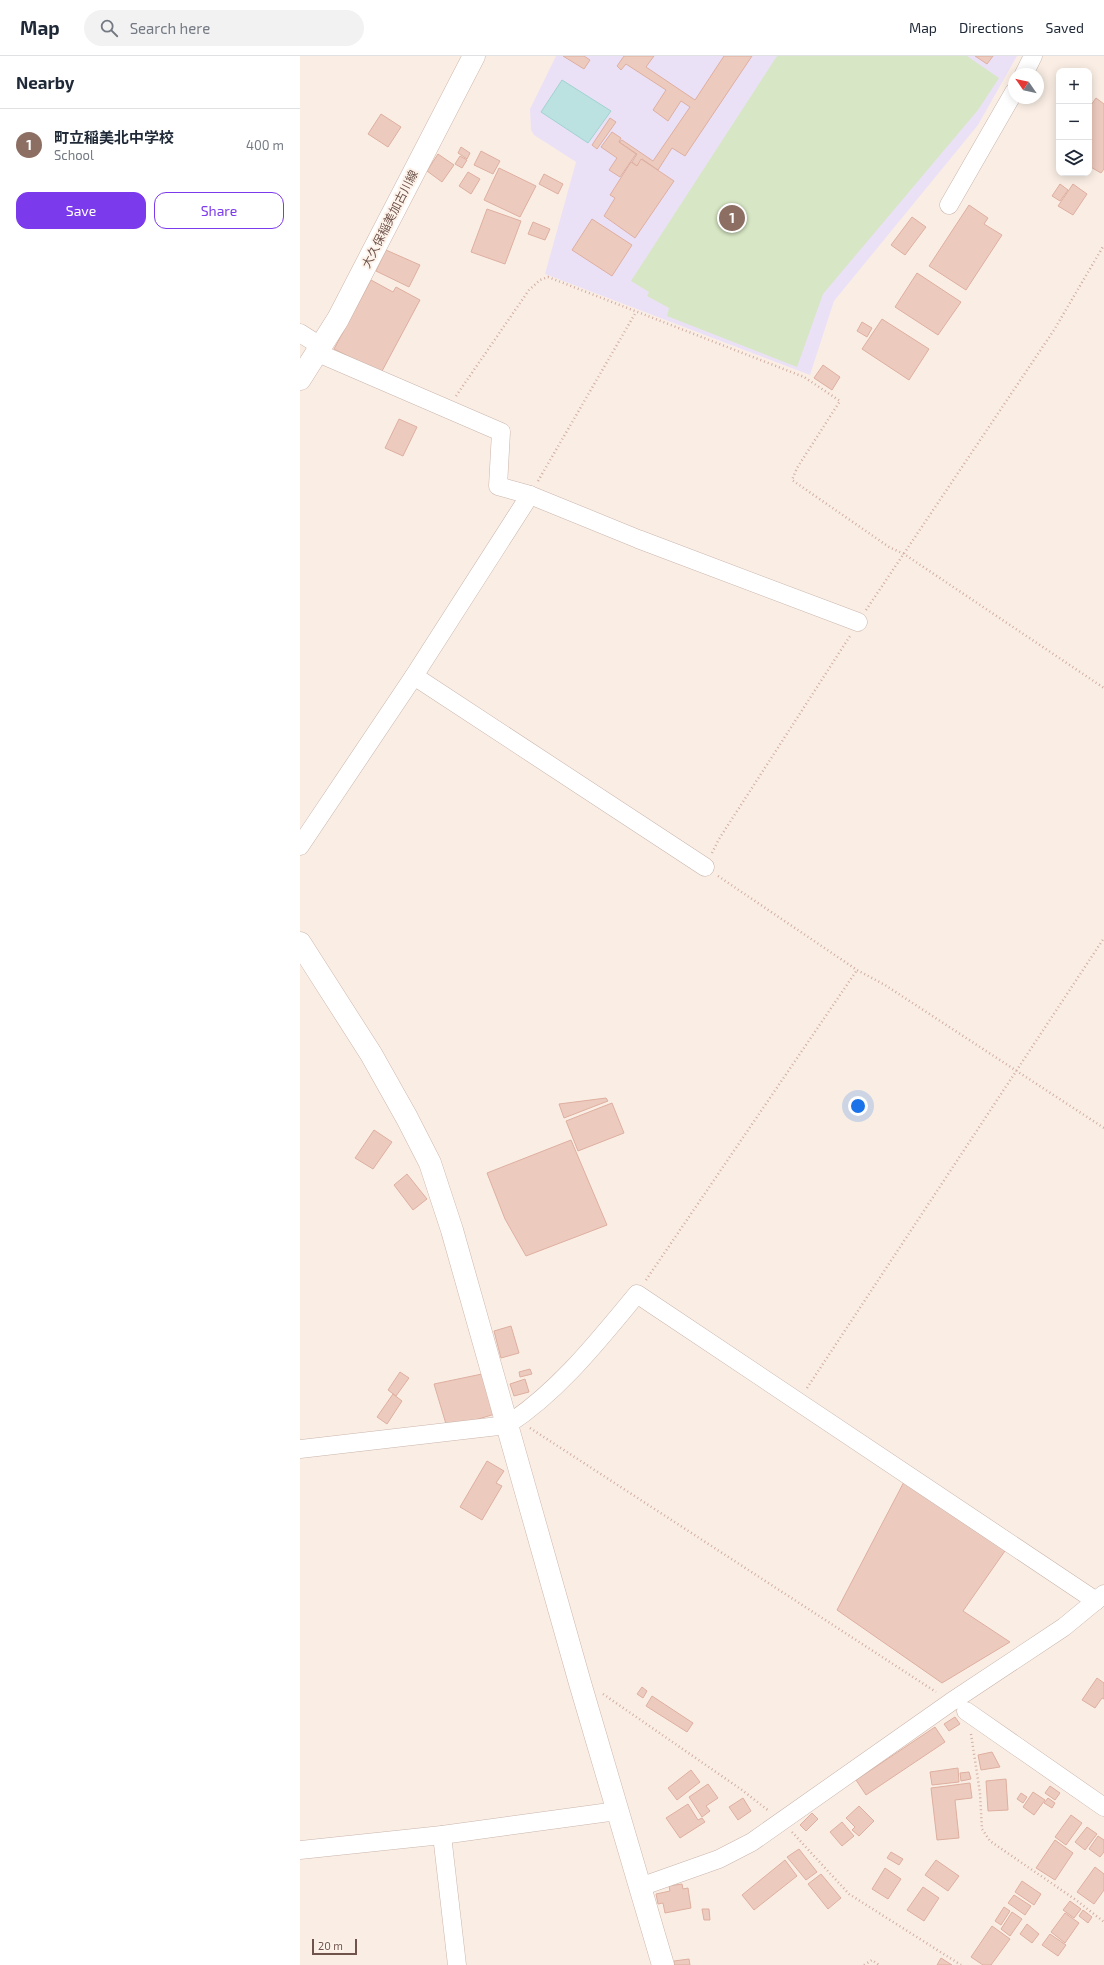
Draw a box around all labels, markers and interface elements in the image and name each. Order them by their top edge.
search box [84,10,364,46]
text: Map [20,16,60,39]
icon: search [98,17,120,39]
text: Search here [130,19,210,37]
text: Map [909,19,937,36]
text: Directions [959,19,1024,36]
text: Saved [1046,19,1084,36]
north arrow [1008,68,1044,104]
map controls [1056,68,1092,176]
button: + [1056,68,1092,104]
text: Nearby [16,72,74,92]
button: − [1056,104,1092,140]
text: 町立稲美北中学校 [54,128,174,146]
text: 1 [26,137,32,153]
text: 400 m [246,137,284,153]
button: layers [1056,140,1092,176]
text: School [54,147,94,163]
street label: 大久保稲美加古川線 [358,167,420,270]
button: Save [16,192,146,229]
button: Share [154,192,284,229]
pin: 1 [719,203,745,233]
your location [848,1096,868,1116]
scale bar [312,1937,357,1956]
text: 20 m [318,1939,343,1952]

